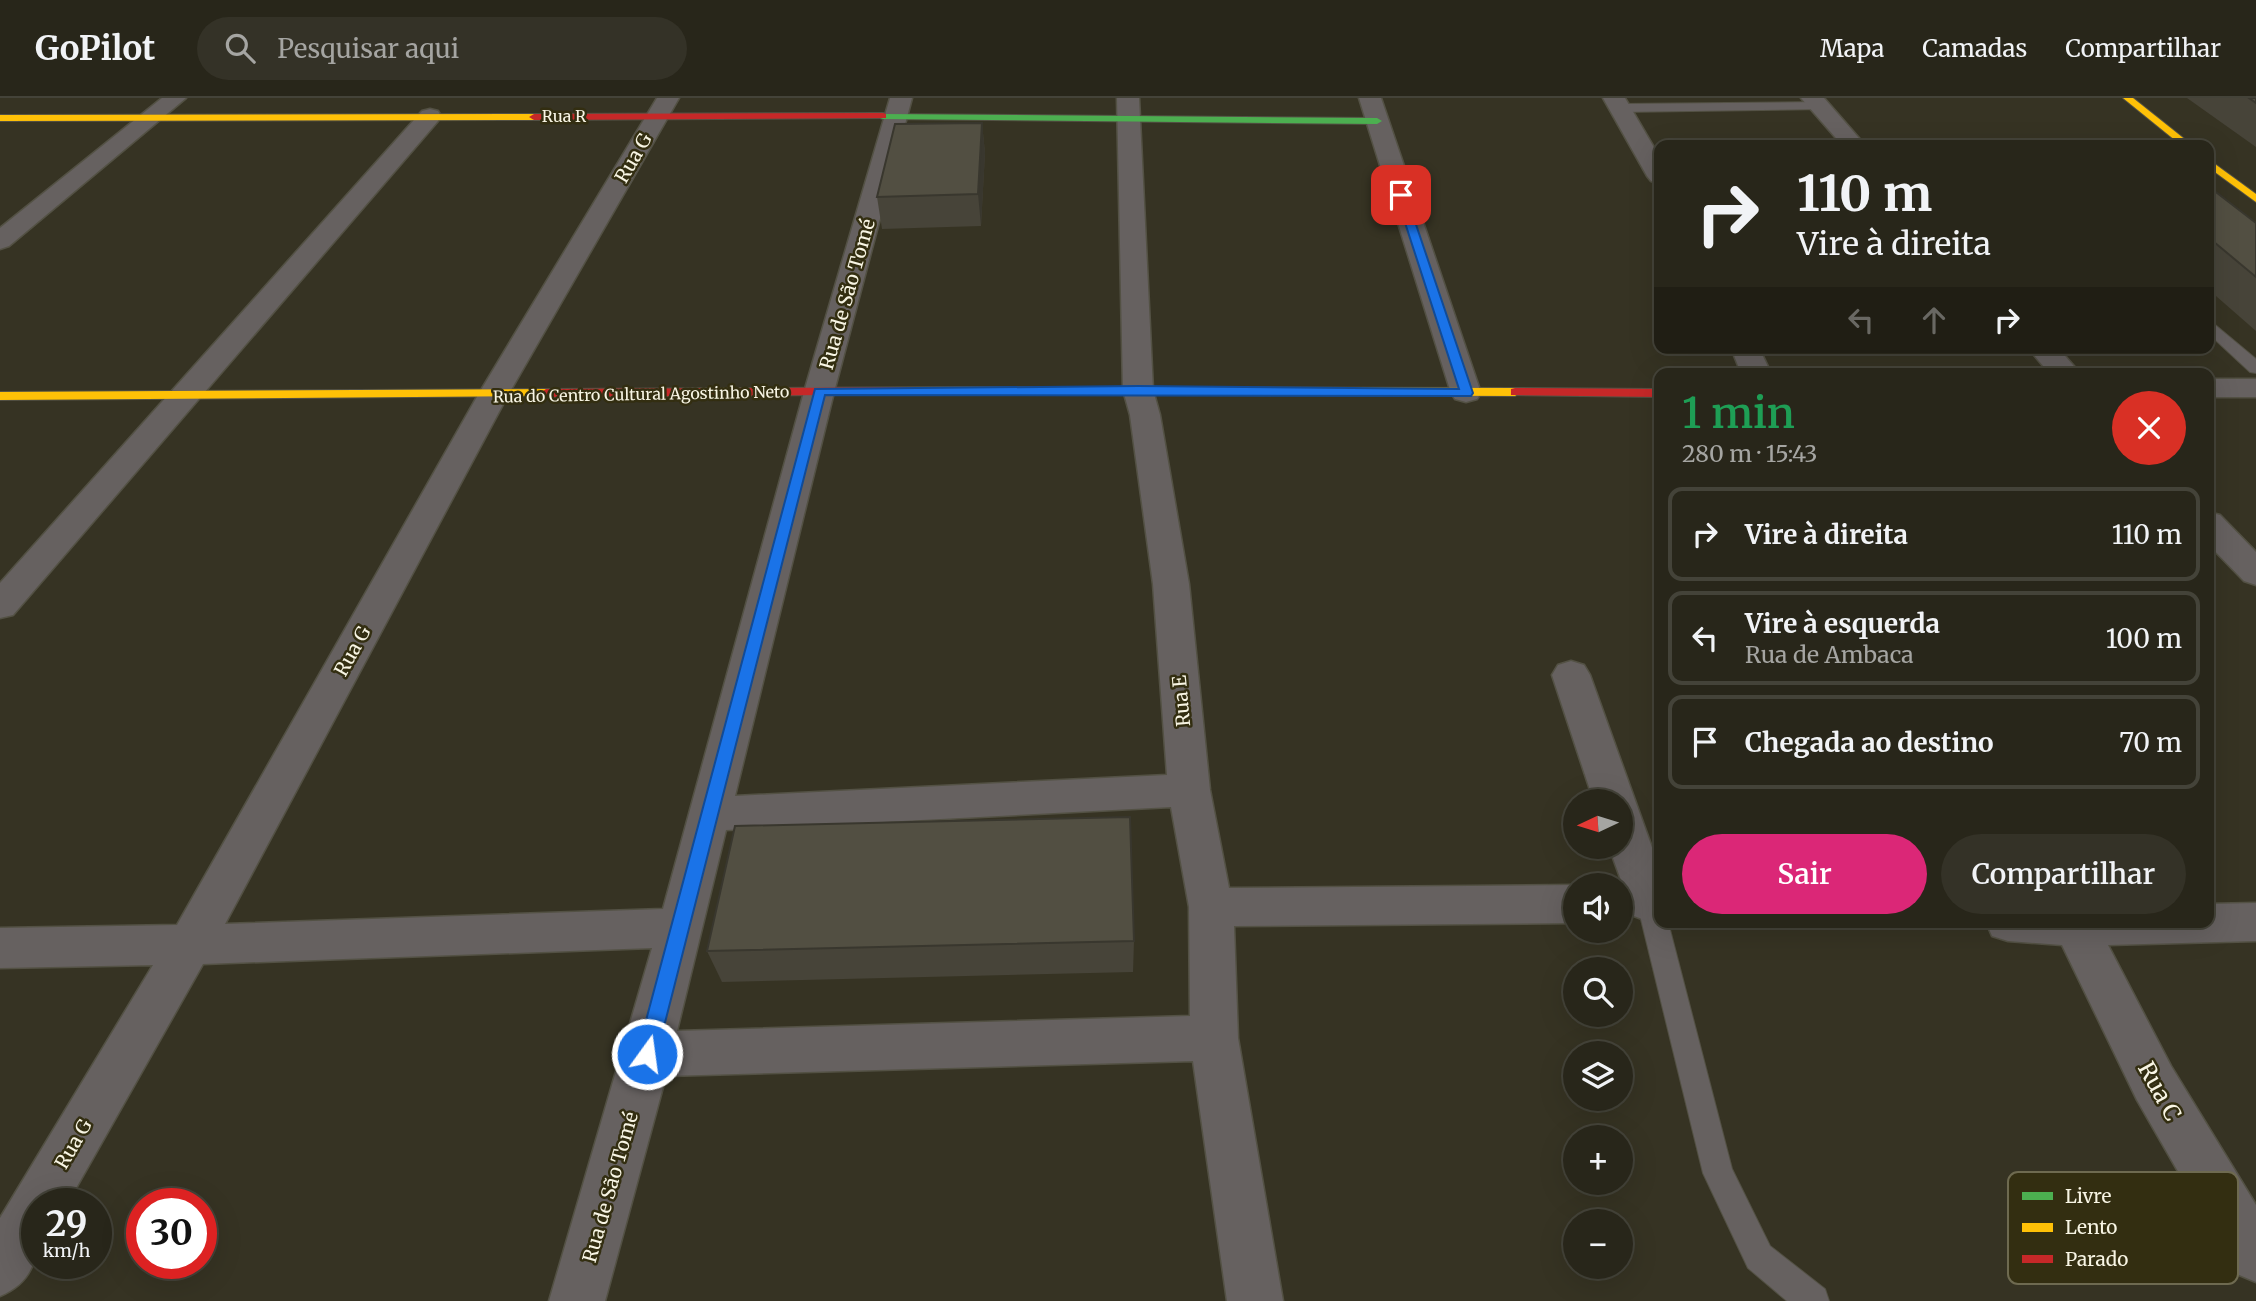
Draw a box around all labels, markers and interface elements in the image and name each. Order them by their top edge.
search box [197,17,687,80]
text: GoPilot [35,28,155,69]
icon: search [221,29,259,67]
text: Pesquisar aqui [277,32,459,65]
text: Mapa [1820,33,1884,64]
text: Camadas [1922,33,2027,64]
text: Compartilhar [2065,33,2221,64]
street label: Rua R [542,106,587,126]
street label: Rua G [609,129,657,187]
text: 110 m [1797,163,1932,224]
pin [1371,165,1431,225]
icon: right [1682,168,1773,259]
icon: arrive [1382,176,1420,214]
street label: Rua de São Tomé [814,216,880,372]
text: Vire à direita [1797,224,1991,264]
icon: left [1842,301,1880,339]
icon: ahead [1915,301,1953,339]
icon: right [1988,301,2026,339]
street label: Rua do Centro Cultural Agostinho Neto [493,381,789,407]
text: 1 min [1682,387,1795,439]
button: close [2112,391,2186,465]
text: 280 m · 15:43 [1682,439,1817,468]
icon: right [1686,515,1724,553]
text: Vire à direita [1745,518,1908,551]
text: 110 m [2112,518,2182,551]
text: Vire à esquerda [1745,607,1940,640]
icon: left [1686,619,1724,657]
street label: Rua G [329,622,376,680]
text: 100 m [2106,622,2182,655]
text: Rua de Ambaca [1745,640,1914,669]
street label: Rua E [1167,674,1195,728]
icon: arrive [1686,723,1724,761]
text: Chegada ao destino [1745,726,1994,759]
text: 70 m [2119,726,2182,759]
north arrow [1563,789,1633,859]
map controls [1563,789,1633,1279]
button: Sair [1682,834,1927,914]
button: Compartilhar [1941,834,2186,914]
button: sound [1563,873,1633,943]
button: search [1563,957,1633,1027]
position arrow [610,1017,684,1091]
button: layers [1563,1041,1633,1111]
street label: Rua C [2132,1056,2188,1126]
street label: Rua de São Tomé [577,1109,643,1265]
street label: Rua G [49,1115,97,1173]
button: + [1563,1125,1633,1195]
legend [2008,1172,2238,1284]
text: Livre [2065,1184,2111,1208]
speed limit sign: 30 [126,1188,217,1279]
text: 29 [46,1202,87,1246]
button: − [1563,1209,1633,1279]
text: Lento [2065,1215,2117,1239]
text: km/h [43,1239,90,1262]
text: Parado [2065,1247,2128,1271]

